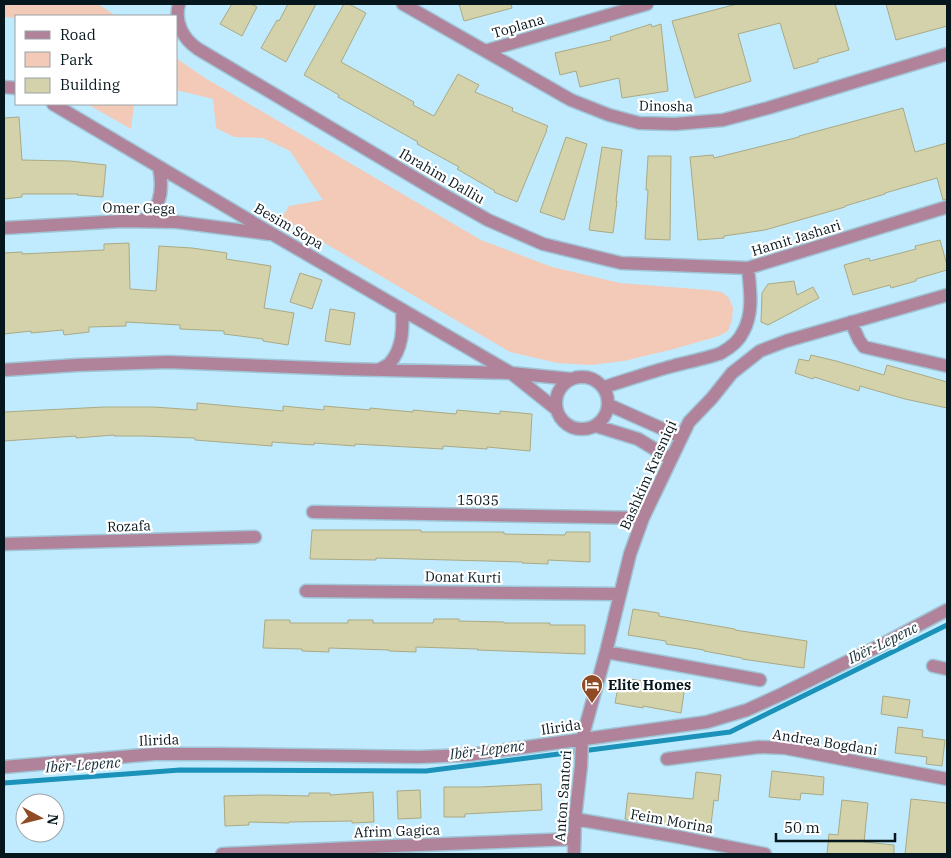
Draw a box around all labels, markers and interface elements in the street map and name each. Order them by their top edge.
street label: Toplana [490,10,546,42]
legend [15,15,178,105]
text: Road [60,25,96,44]
text: Park [60,50,93,69]
text: Building [60,75,120,94]
street label: Dinosha [639,97,694,115]
street label: Ibrahim Dalliu [396,144,488,208]
street label: Omer Gega [102,198,176,218]
street label: Besim Sopa [251,199,327,253]
street label: Hamit Jashari [749,216,843,260]
street label: Bashkim Krasniqi [616,417,680,533]
street label: 15035 [457,491,499,509]
street label: Rozafa [107,516,152,536]
street label: Donat Kurti [425,567,501,587]
water label: Ibër-Lepenc [844,617,921,668]
hotel icon: Elite Homes [580,673,604,704]
place label: Elite Homes [608,676,691,694]
street label: Ilirida [540,715,583,739]
street label: Andrea Bogdani [771,725,879,759]
street label: Ilirida [139,730,180,750]
water label: Ibër-Lepenc [447,735,526,764]
street label: Anton Santori [551,750,575,842]
water label: Ibër-Lepenc [44,752,122,777]
north arrow [15,793,65,843]
street label: Feim Morina [629,805,715,837]
scale bar [776,810,895,842]
text: N [43,813,63,826]
text: 50 m [784,818,820,837]
street label: Afrim Gagica [354,820,441,841]

